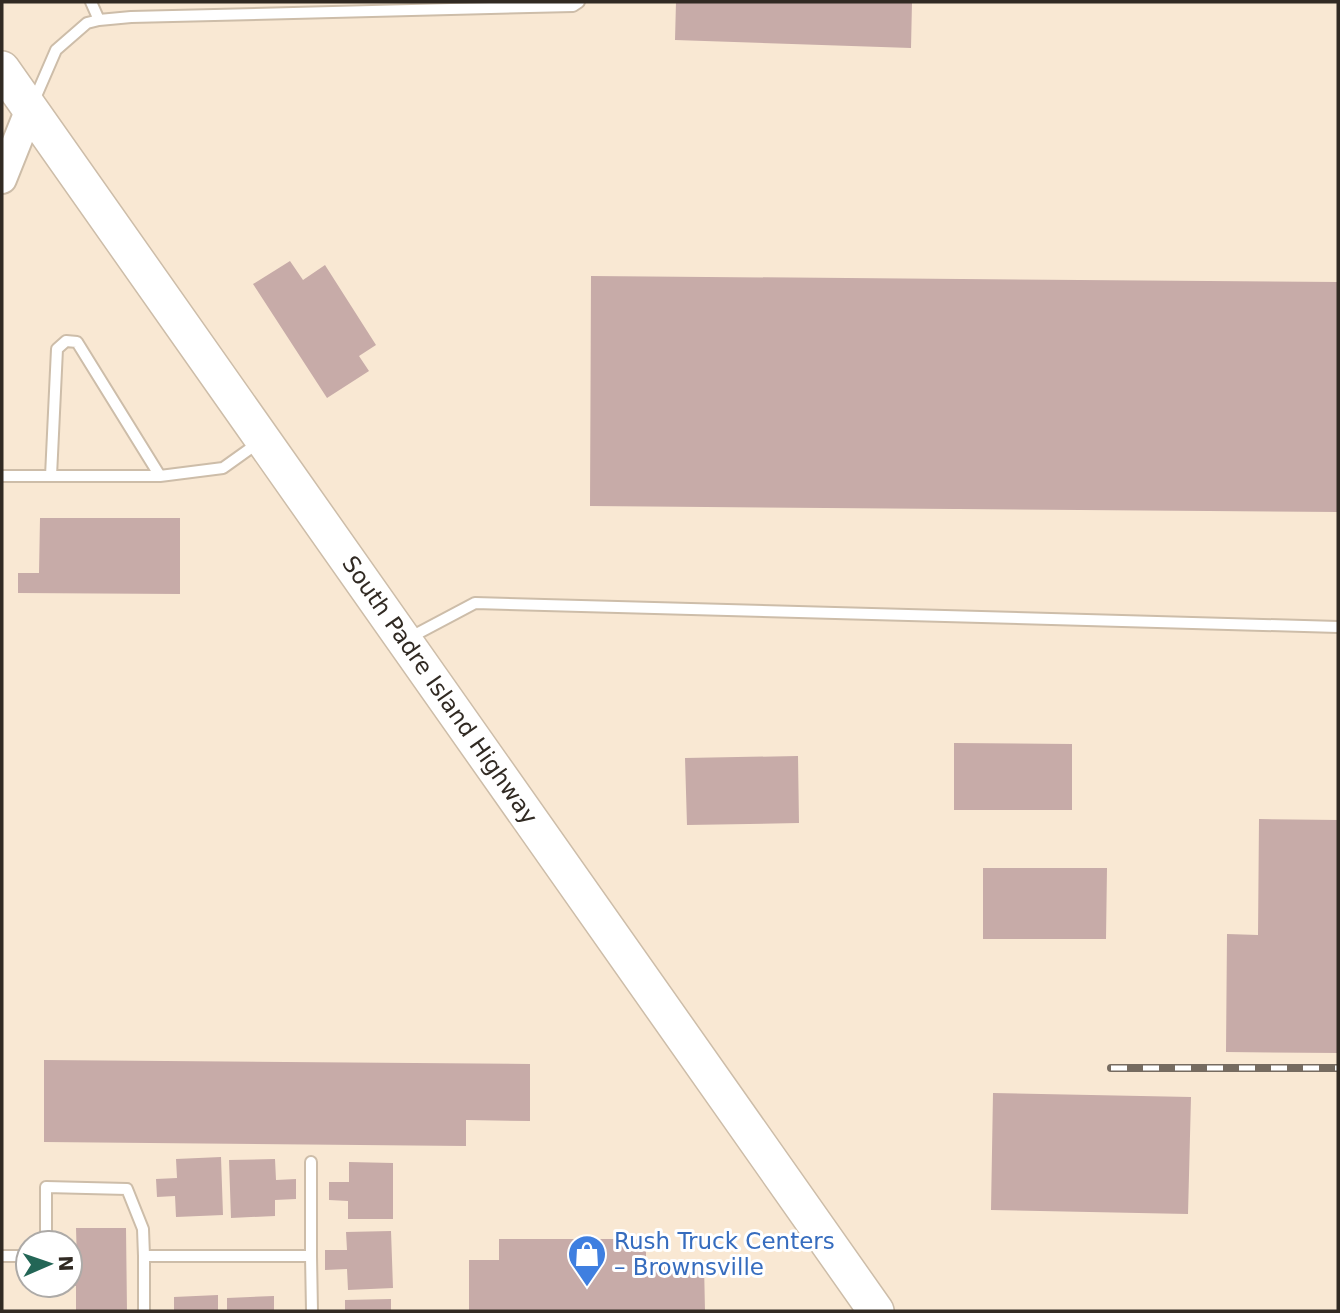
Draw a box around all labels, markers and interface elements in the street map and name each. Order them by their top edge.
street label: South Padre Island Highway [337,551,543,829]
place label: Rush Truck Centers – Brownsville [614,1228,835,1280]
north arrow [14,1229,84,1299]
shop icon: Rush Truck Centers – Brownsville [566,1233,608,1288]
text: N [55,1255,77,1272]

